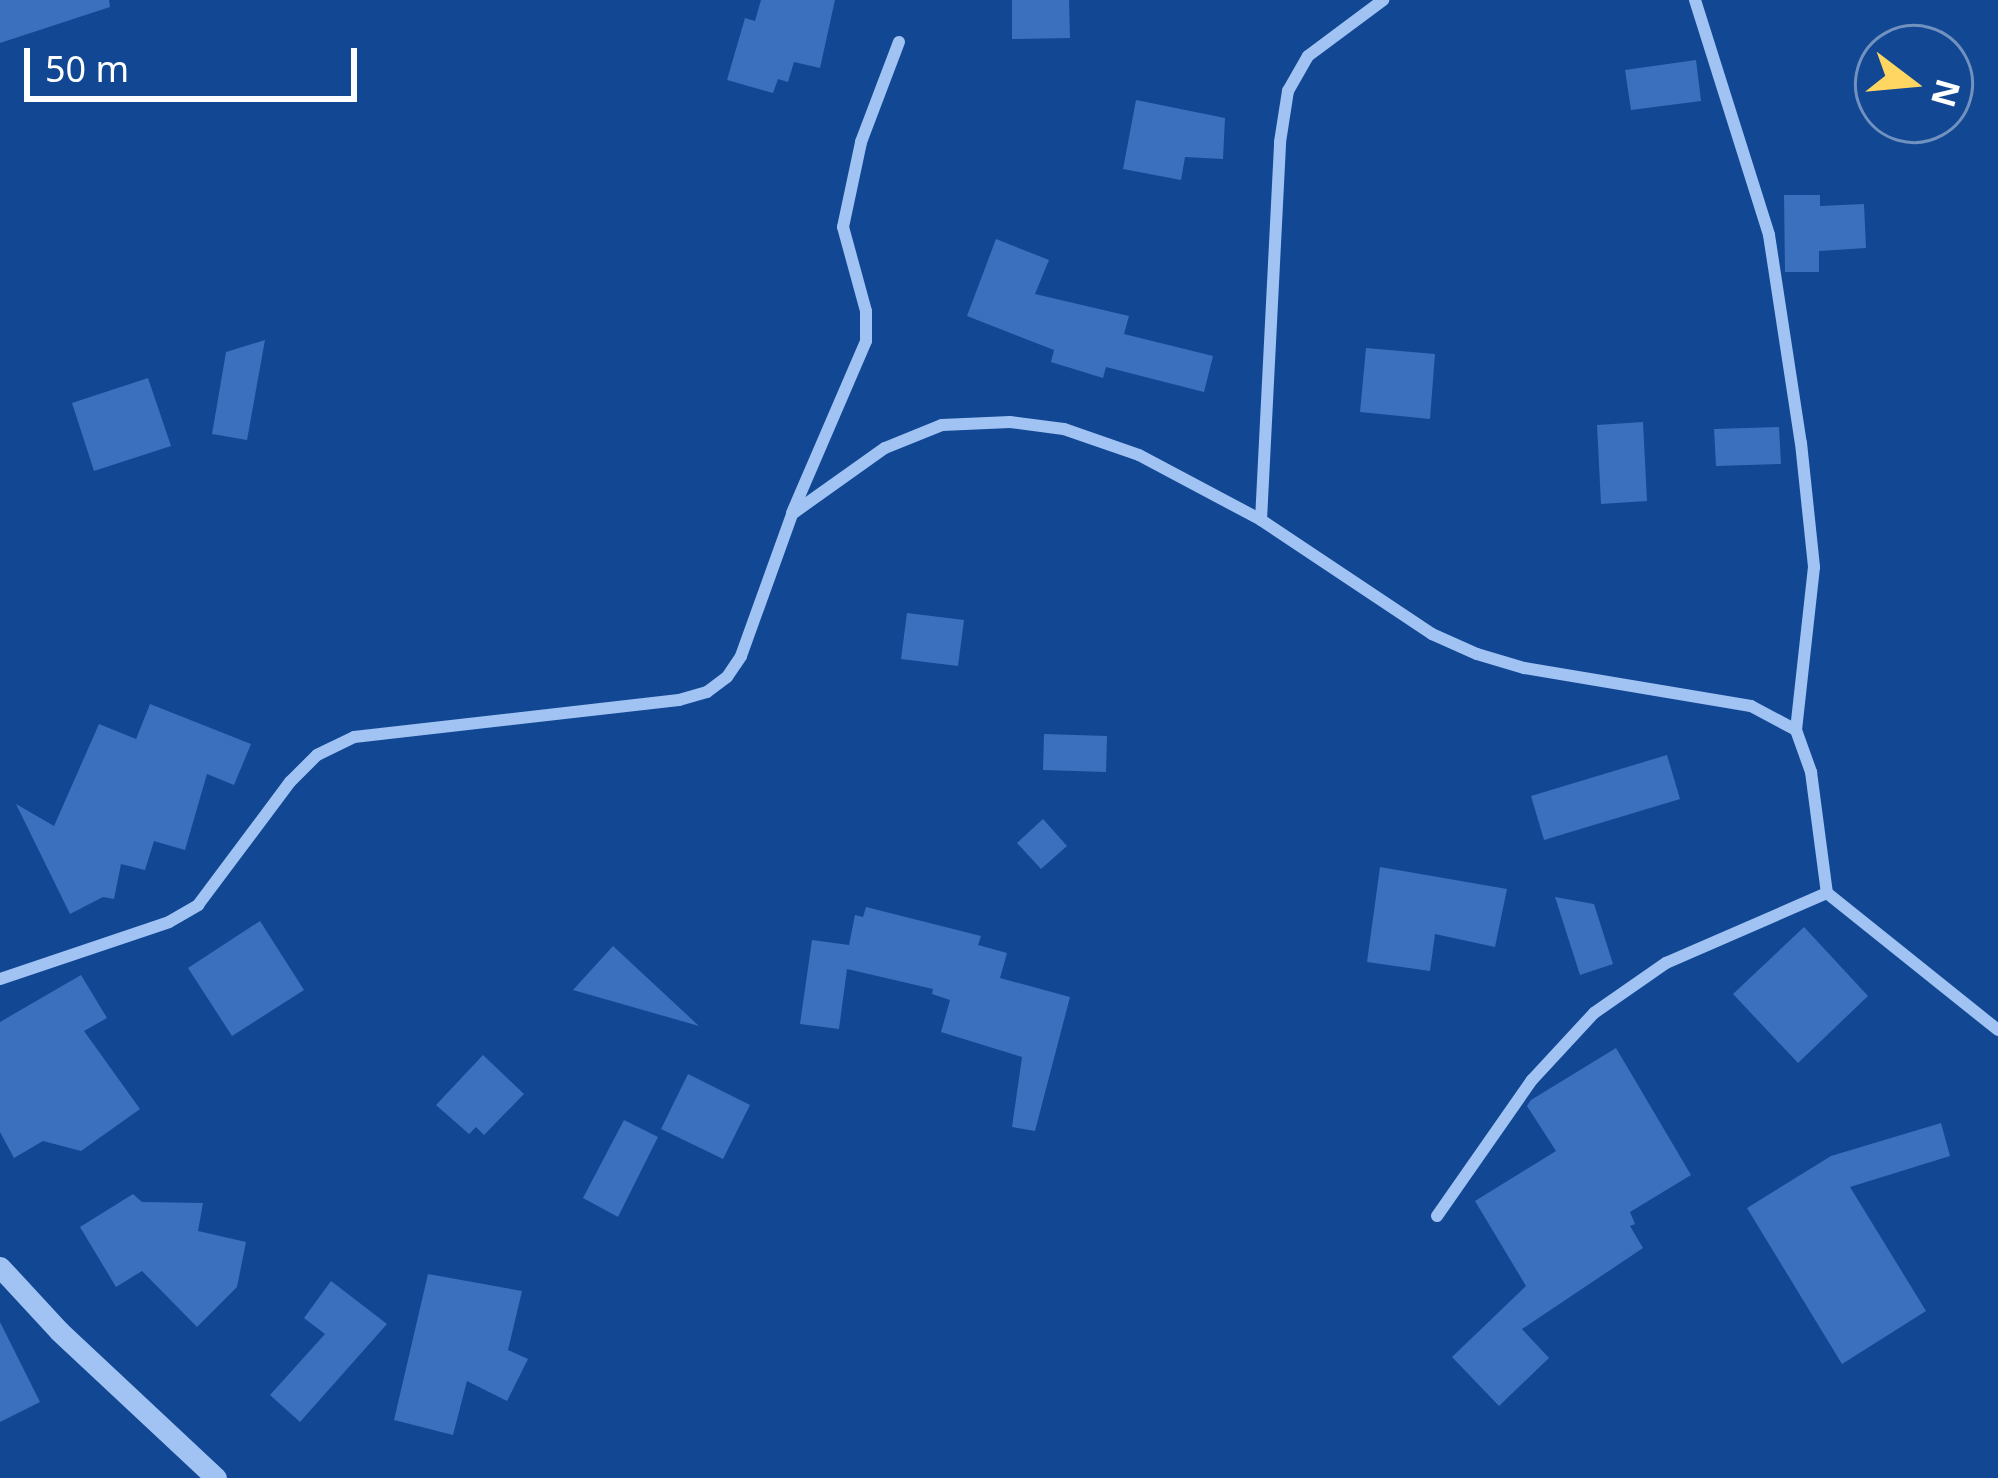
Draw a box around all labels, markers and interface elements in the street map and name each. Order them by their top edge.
scale bar [30,24,363,98]
north arrow [1854,24,1974,144]
text: 50 m [45,44,129,93]
text: N [1921,74,1972,112]

